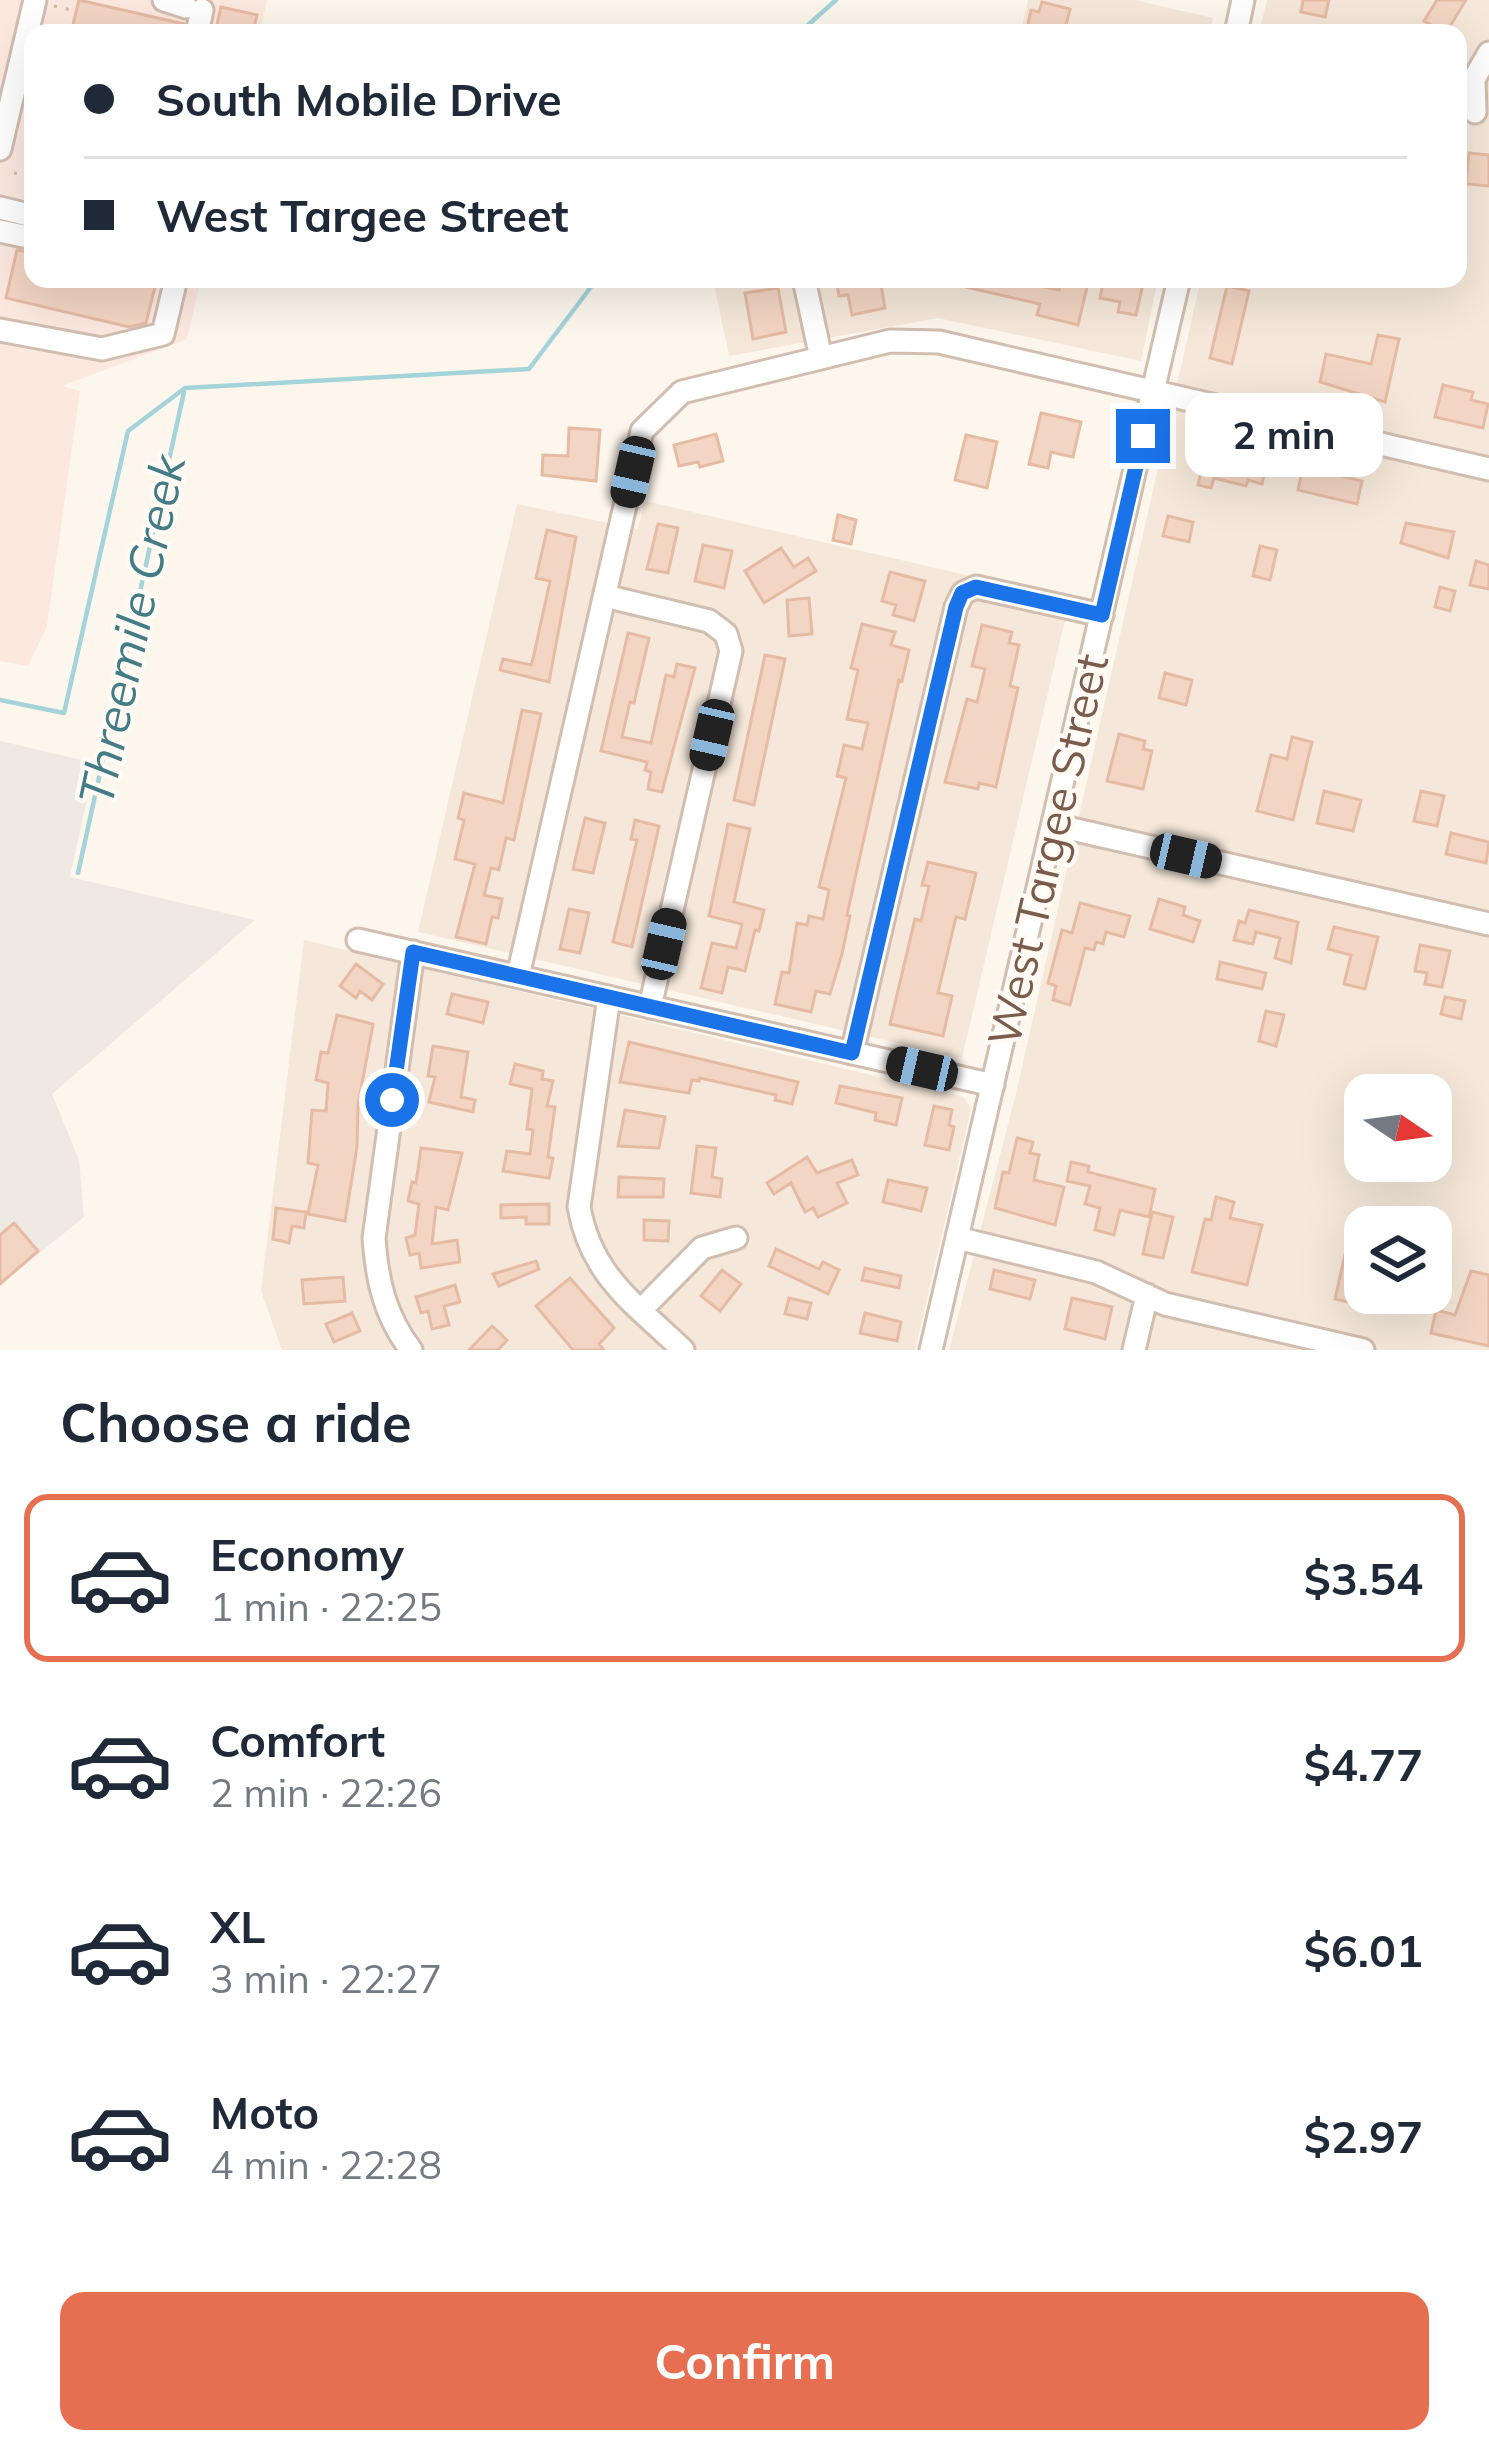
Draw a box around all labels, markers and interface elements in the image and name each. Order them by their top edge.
text: South Mobile Drive [156,71,562,127]
text: West Targee Street [156,187,569,243]
callout: 2 min [1185,394,1383,478]
route end [1116,409,1170,463]
text: 2 min [1233,410,1335,459]
car [607,433,659,511]
water label: Threemile Creek [65,448,198,811]
street label: West Targee Street [975,648,1119,1051]
car [686,696,738,774]
car [1147,830,1225,882]
car [638,905,690,983]
car [883,1043,961,1095]
route start [365,1073,419,1127]
north arrow [1344,1074,1452,1182]
map controls [1344,1074,1452,1314]
button: layers [1344,1206,1452,1314]
text: Choose a ride [60,1388,412,1456]
icon: car [66,1524,174,1632]
text: Economy [210,1526,404,1582]
text: $3.54 [1304,1550,1423,1606]
text: 1 min · 22:25 [210,1582,442,1631]
icon: car [66,1710,174,1818]
text: Comfort [210,1712,385,1768]
text: $4.77 [1304,1736,1423,1792]
text: 2 min · 22:26 [210,1768,442,1817]
icon: car [66,1896,174,2004]
text: XL [210,1898,265,1954]
text: $6.01 [1304,1922,1423,1978]
text: 3 min · 22:27 [210,1954,442,2003]
icon: car [66,2082,174,2190]
text: Moto [210,2084,319,2140]
text: $2.97 [1304,2108,1423,2164]
text: 4 min · 22:28 [210,2140,442,2189]
button: Confirm [60,2292,1429,2430]

